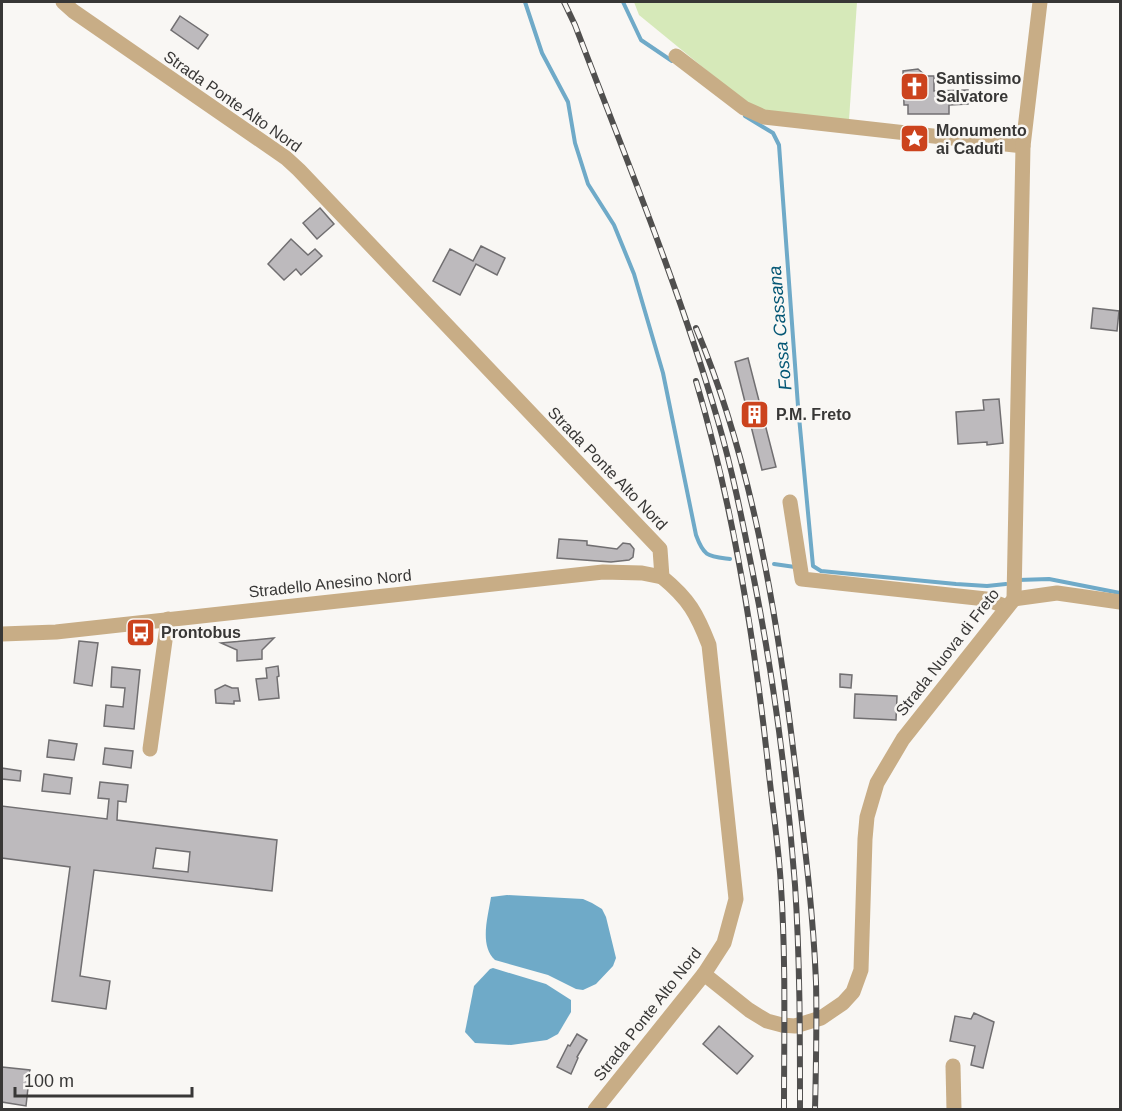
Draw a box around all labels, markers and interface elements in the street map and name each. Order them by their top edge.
street label: Strada Ponte Alto Nord [161,48,305,155]
place label: Santissimo Salvatore [936,70,1022,105]
church icon: Santissimo Salvatore [899,71,931,103]
place label: Monumento ai Caduti [936,122,1027,157]
place icon: Monumento ai Caduti [899,123,931,155]
water label: Fossa Cassana [765,265,795,391]
building icon: P.M. Freto [739,398,771,430]
street label: Strada Ponte Alto Nord [545,404,671,533]
place label: P.M. Freto [776,406,852,423]
street label: Stradello Anesino Nord [248,566,412,601]
street label: Strada Nuova di Freto [893,585,1002,719]
bus stop icon: Prontobus [124,616,156,648]
place label: Prontobus [161,624,241,641]
street label: Strada Ponte Alto Nord [590,945,704,1084]
scale bar [15,1060,192,1098]
text: 100 m [24,1071,74,1091]

